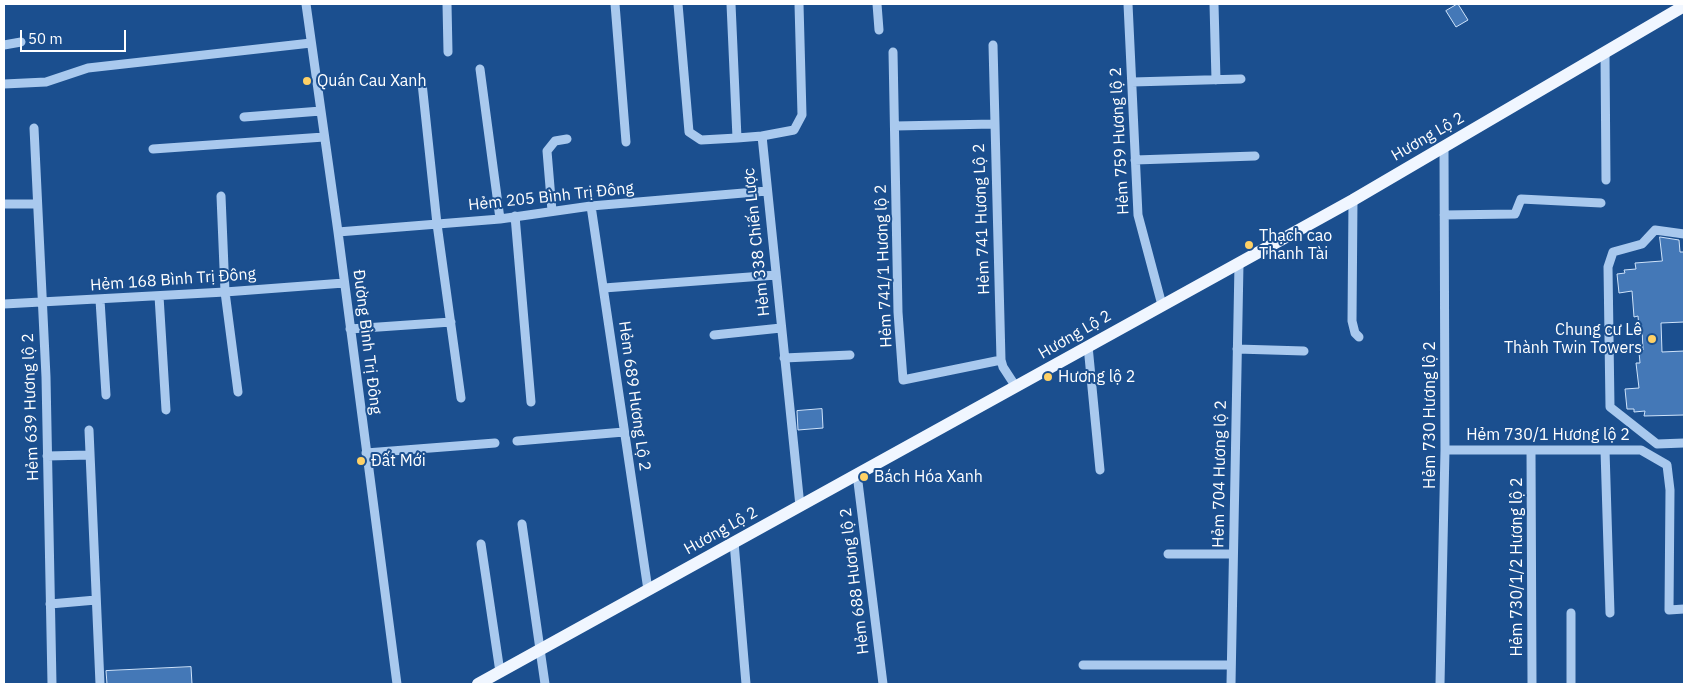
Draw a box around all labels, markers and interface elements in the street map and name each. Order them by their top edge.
scale bar [22,20,129,52]
text: 50 m [28,29,63,48]
street label: Hẻm 759 Hương lộ 2 [1107,67,1133,215]
place label: Quán Cau Xanh [317,71,427,91]
marker: Quán Cau Xanh [301,75,313,87]
street label: Hương Lộ 2 [1388,108,1468,166]
street label: Hẻm 741 Hương Lộ 2 [970,143,994,295]
street label: Hẻm 338 Chiến Lược [740,167,774,317]
street label: Hẻm 205 Bình Trị Đông [467,179,635,215]
street label: Hẻm 741/1 Hương lộ 2 [872,184,896,348]
place label: Thạch cao Thanh Tài [1259,226,1332,264]
marker: Thạch cao Thanh Tài [1243,239,1255,251]
street label: Hẻm 168 Bình Trị Đông [89,265,257,295]
street label: Đường Bình Trị Đông [349,268,385,416]
street label: Hương Lộ 2 [1035,306,1115,364]
street label: Hẻm 689 Hương Lộ 2 [614,320,654,472]
place label: Chung cư Lê Thành Twin Towers [1504,320,1642,358]
street label: Hẻm 639 Hương lộ 2 [19,333,43,481]
marker: Chung cư Lê Thành Twin Towers [1646,333,1658,345]
street label: Hẻm 730 Hương lộ 2 [1420,341,1440,489]
place label: Hương lộ 2 [1058,367,1135,387]
marker: Hương lộ 2 [1042,371,1054,383]
street label: Hẻm 704 Hương lộ 2 [1209,400,1231,548]
street label: Hẻm 730/1 Hương lộ 2 [1466,425,1630,445]
place label: Đất Mới [371,451,426,471]
marker: Đất Mới [355,455,367,467]
place label: Bách Hóa Xanh [874,467,983,487]
marker: Bách Hóa Xanh [858,471,870,483]
street label: Hẻm 730/1/2 Hương lộ 2 [1507,477,1527,657]
street label: Hương Lộ 2 [681,503,761,559]
street label: Hẻm 688 Hương lộ 2 [836,506,874,656]

